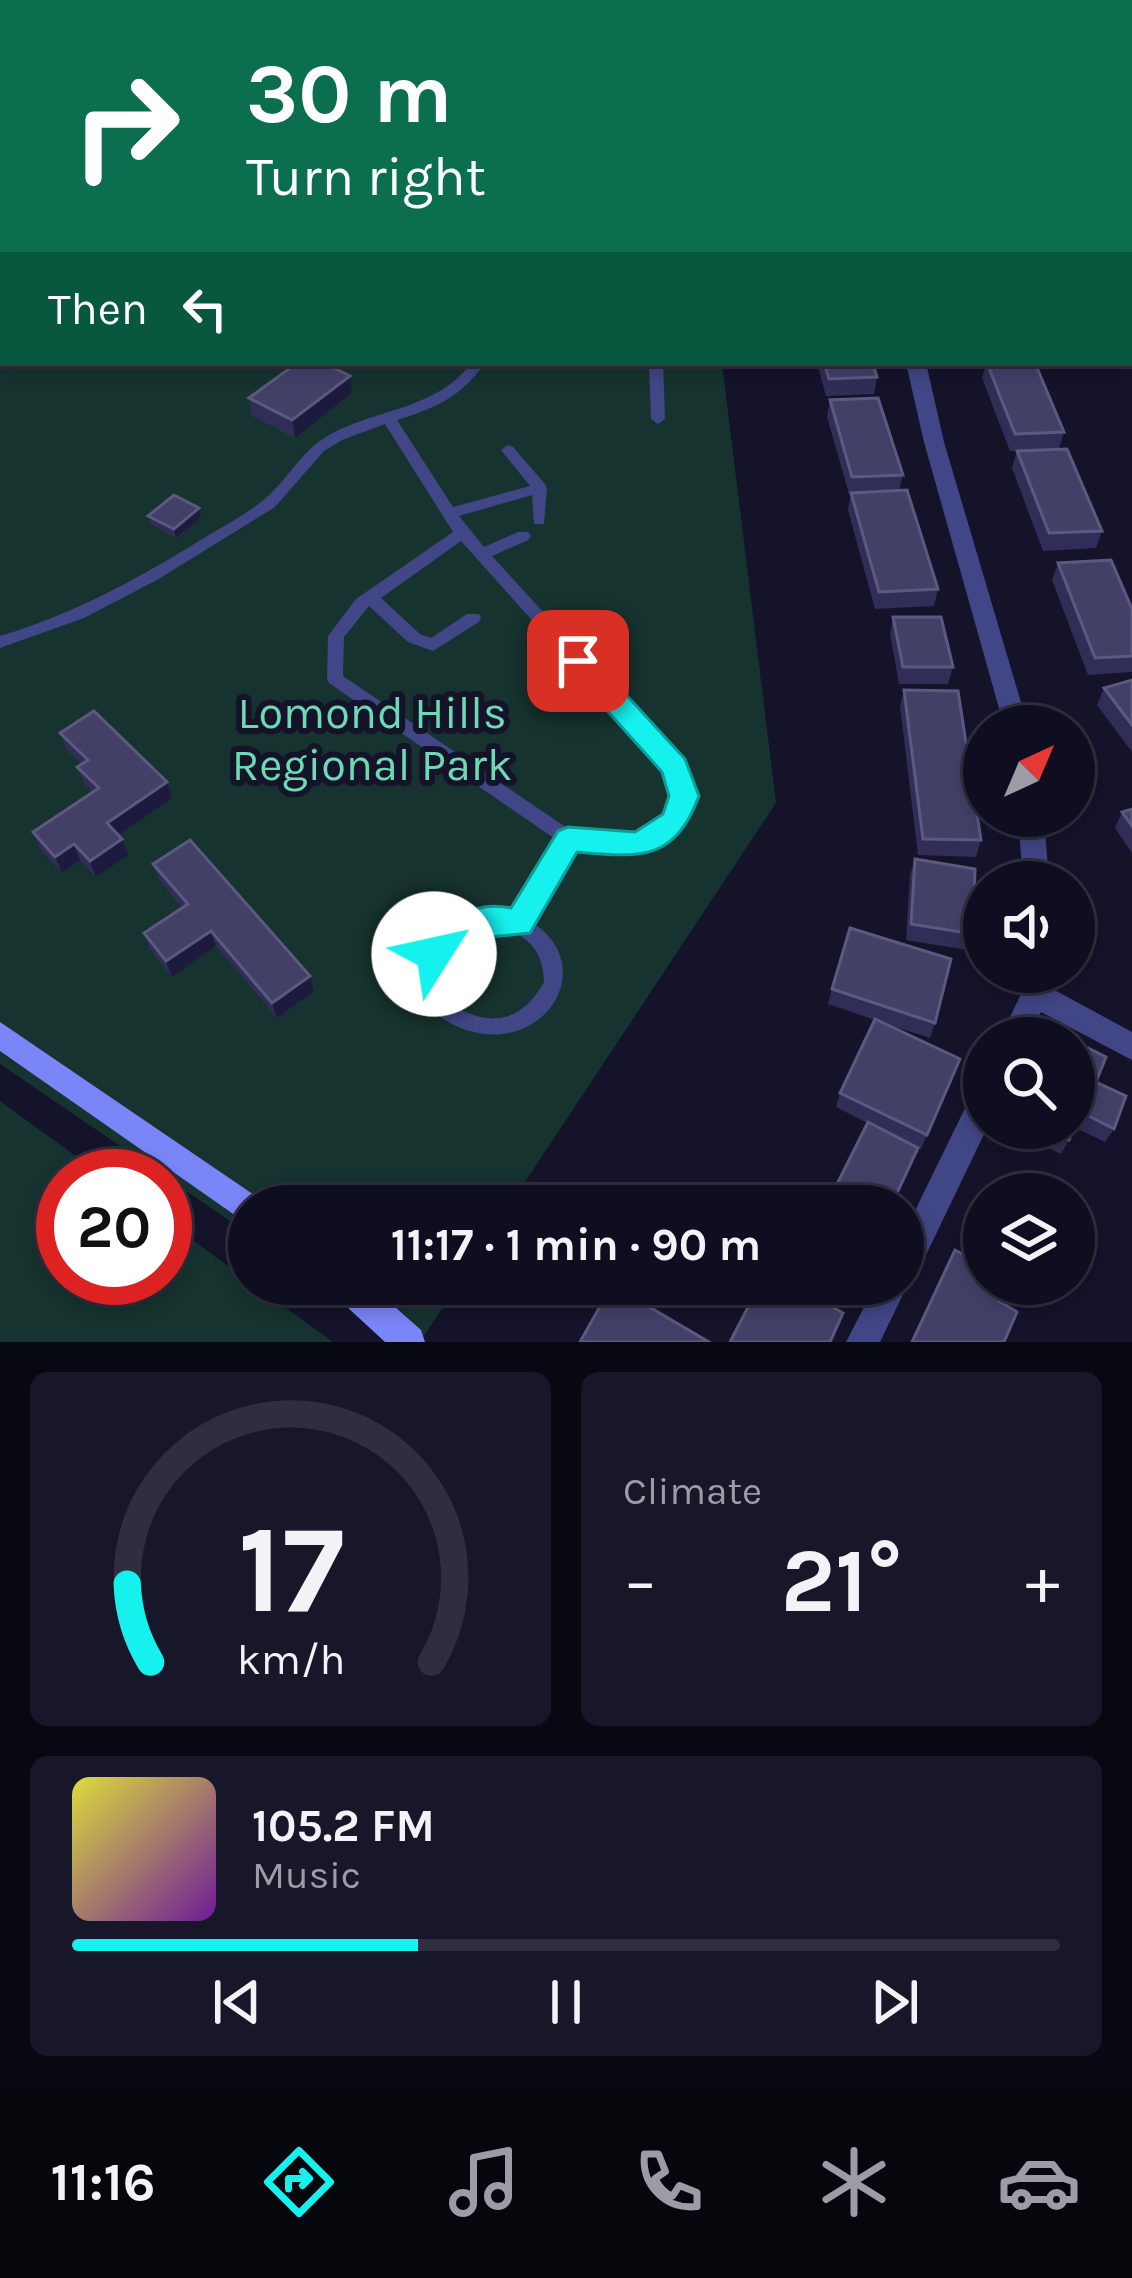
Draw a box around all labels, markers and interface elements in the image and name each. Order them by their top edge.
text: 30 m [246,45,452,143]
icon: right [48,48,204,204]
text: Turn right [246,145,486,209]
icon: left [172,276,238,342]
text: Then [48,283,148,335]
pin [527,610,629,712]
icon: arrive [545,628,611,694]
park label: Lomond Hills Regional Park [232,687,512,792]
north arrow [963,705,1095,837]
map controls [963,705,1095,1305]
button: sound [963,861,1095,993]
position arrow [371,891,497,1017]
button: search [963,1017,1095,1149]
speed limit sign: 20 [36,1149,192,1305]
button: layers [963,1173,1095,1305]
text: 11:17 · 1 min · 90 m [391,1219,761,1271]
text: Climate [623,1468,762,1514]
text: 17 [237,1497,344,1642]
text: 21° [781,1528,902,1634]
text: − [623,1542,658,1620]
text: + [1025,1542,1060,1620]
text: km/h [236,1635,345,1685]
text: 105.2 FM [252,1800,435,1852]
text: Music [252,1852,361,1898]
icon: previous [204,1969,270,2035]
icon: pause [533,1969,599,2035]
icon: next [862,1969,928,2035]
icon: directions [257,2140,341,2224]
icon: music [442,2140,526,2224]
icon: phone [627,2140,711,2224]
icon: climate [812,2140,896,2224]
icon: car [997,2140,1081,2224]
text: 11:16 [51,2150,156,2214]

